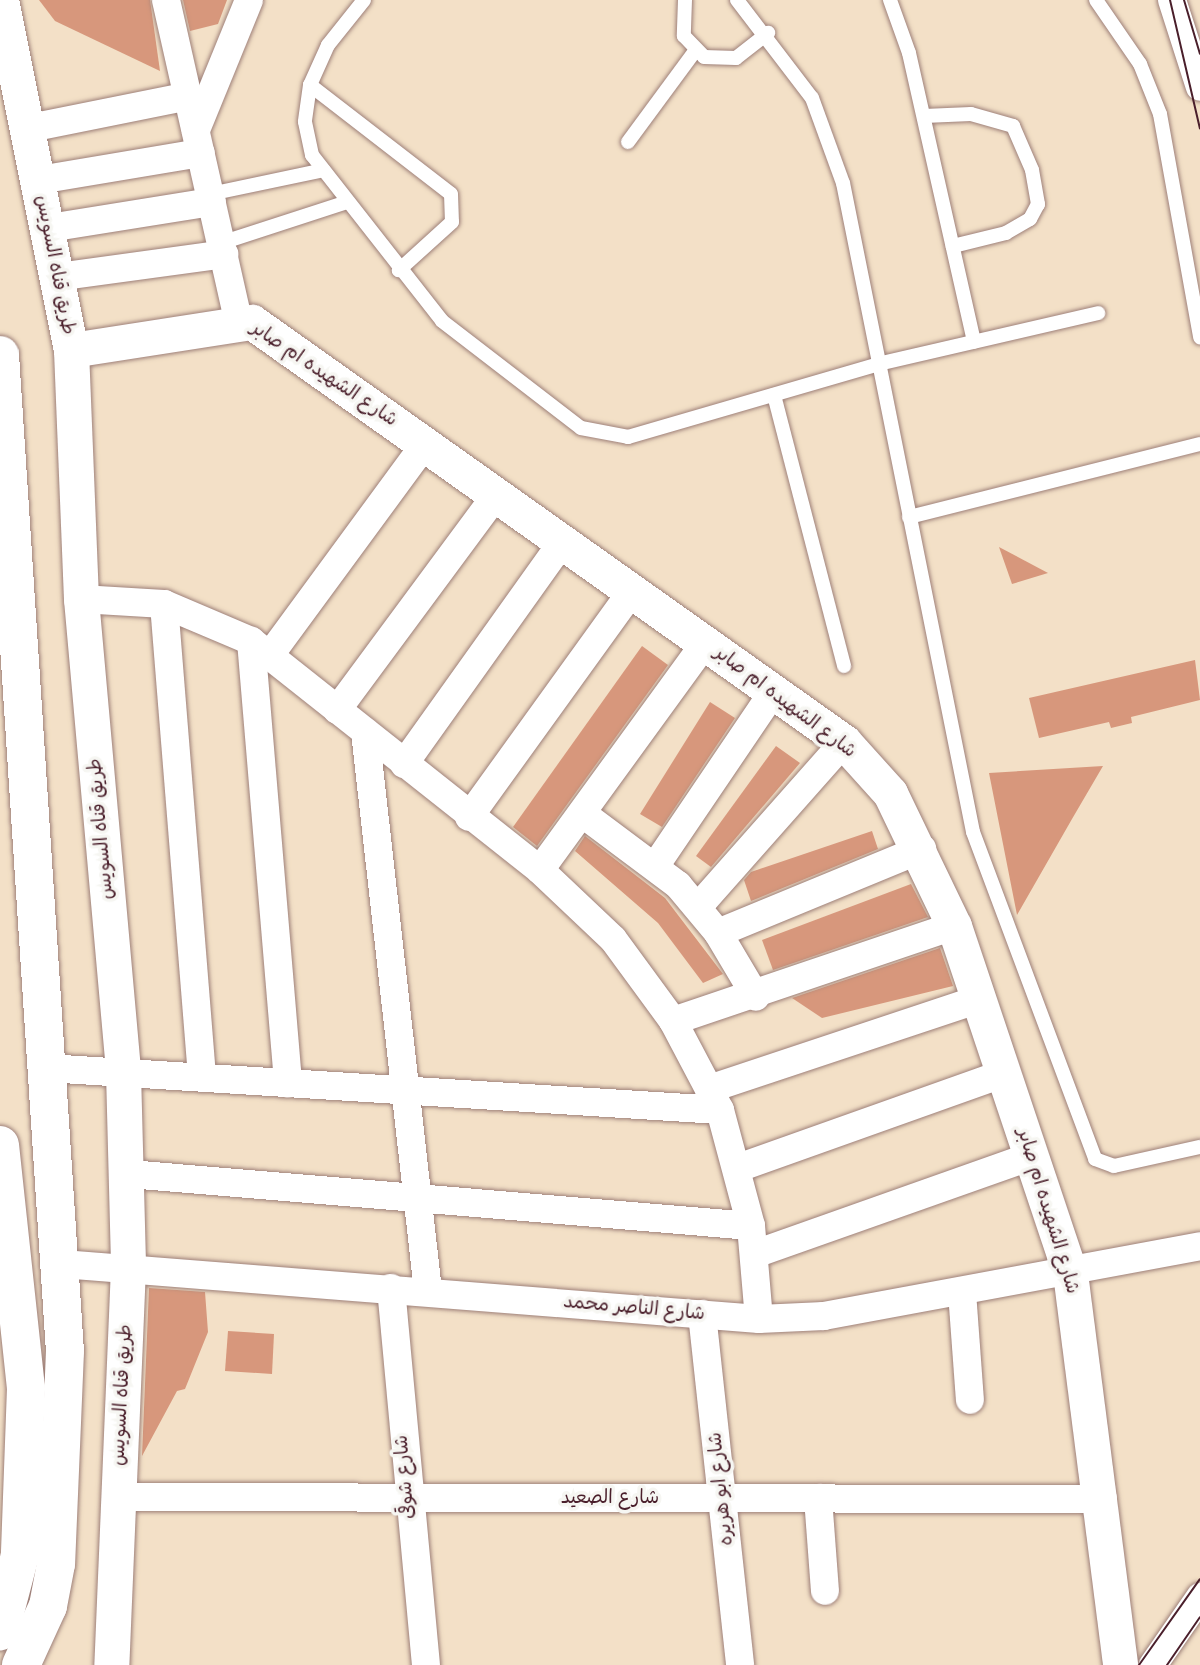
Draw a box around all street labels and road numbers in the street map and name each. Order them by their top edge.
street label: طريق قناه السويس [30,193,80,337]
street label: شارع الشهيده ام صابر [246,316,402,432]
street label: شارع الشهيده ام صابر [709,641,861,763]
street label: طريق قناه السويس [83,757,119,901]
street label: شارع الشهيده ام صابر [1012,1125,1084,1297]
street label: شارع الناصر محمد [562,1290,706,1326]
street label: طريق قناه السويس [107,1324,137,1466]
street label: شارع ابو هريره [704,1431,738,1547]
street label: شارع شوقى [390,1434,420,1520]
street label: شارع الصعيد [561,1487,659,1509]

